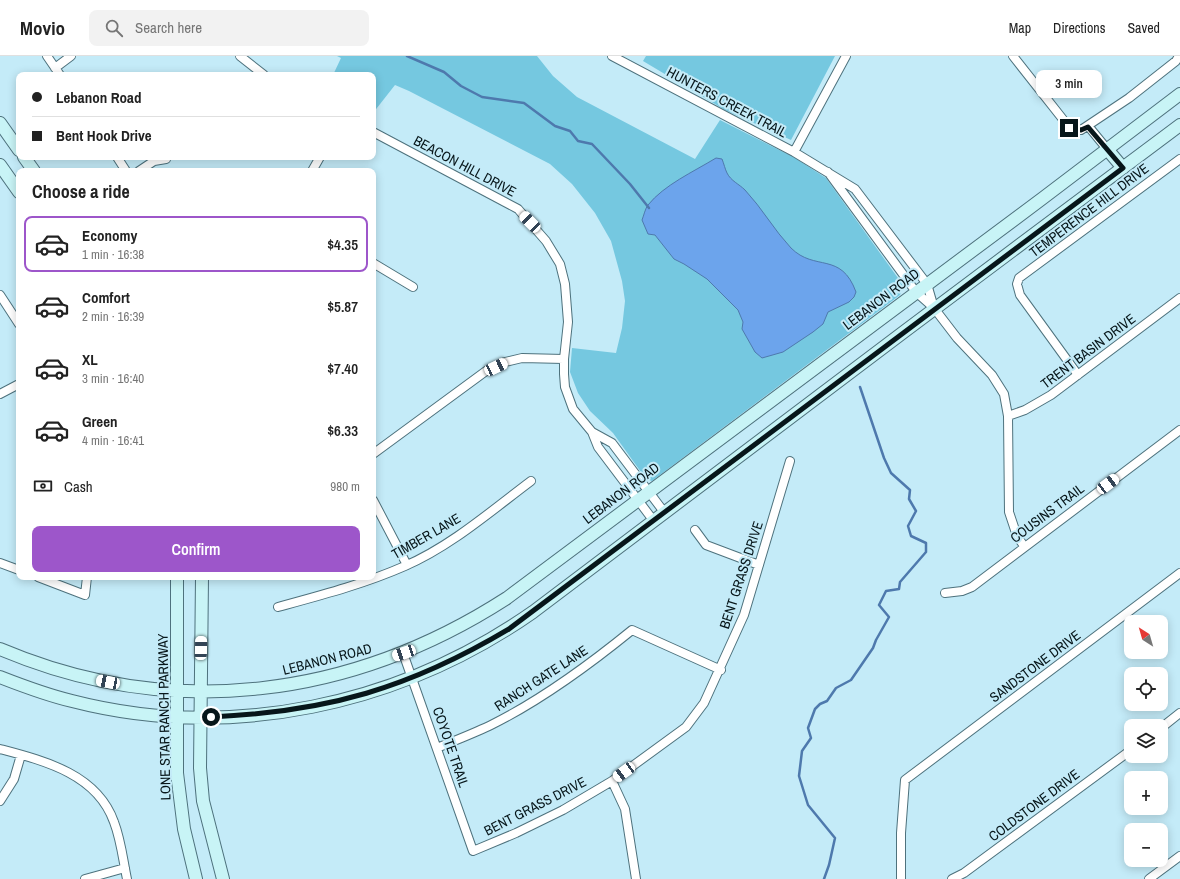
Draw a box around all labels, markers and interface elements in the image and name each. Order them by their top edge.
search box [89,10,369,46]
text: Movio [20,15,65,41]
icon: search [103,17,125,39]
text: Search here [135,17,202,38]
text: Map [1009,19,1031,37]
text: Directions [1053,19,1105,37]
text: Saved [1127,19,1160,37]
street label: HUNTERS CREEK TRAIL [664,63,791,142]
callout: 3 min [1036,70,1102,98]
text: 3 min [1055,75,1083,92]
text: Lebanon Road [56,87,141,108]
route end [1060,119,1078,137]
text: Bent Hook Drive [56,125,152,146]
street label: BEACON HILL DRIVE [411,131,519,201]
street label: TEMPERENCE HILL DRIVE [1026,159,1152,261]
text: Choose a ride [32,179,130,204]
car [517,209,543,235]
text: Economy [82,225,137,246]
icon: car [34,226,70,262]
text: $4.35 [327,234,358,255]
text: 1 min · 16:38 [82,246,144,263]
street label: LEBANON ROAD [839,264,923,334]
text: Comfort [82,287,130,308]
icon: car [34,288,70,324]
text: $5.87 [327,296,358,317]
text: 2 min · 16:39 [82,308,144,325]
street label: TRENT BASIN DRIVE [1037,310,1139,392]
text: XL [82,349,98,370]
icon: car [34,350,70,386]
car [483,356,509,378]
text: $7.40 [327,358,358,379]
text: 3 min · 16:40 [82,370,144,387]
text: Green [82,411,118,432]
icon: car [34,412,70,448]
text: $6.33 [327,420,358,441]
text: 4 min · 16:41 [82,432,144,449]
street label: LEBANON ROAD [579,458,663,528]
car [1095,472,1121,496]
icon: cash [32,475,54,497]
text: Cash [64,476,93,497]
text: 980 m [330,478,360,495]
street label: COUSINS TRAIL [1007,479,1088,547]
street label: TIMBER LANE [388,509,464,563]
street label: BENT GRASS DRIVE [715,519,767,631]
button: Confirm [32,526,360,572]
north arrow [1124,615,1168,659]
map controls [1124,615,1168,867]
street label: SANDSTONE DRIVE [986,626,1084,706]
street label: LONE STAR RANCH PARKWAY [154,633,174,801]
car [195,636,207,660]
street label: LEBANON ROAD [281,639,373,679]
street label: RANCH GATE LANE [491,641,591,715]
car [391,643,417,663]
button: locate [1124,667,1168,711]
car [95,674,121,690]
street label: COYOTE TRAIL [429,704,473,790]
route start [202,708,220,726]
button: layers [1124,719,1168,763]
car [611,760,637,784]
street label: COLDSTONE DRIVE [985,765,1083,845]
button: + [1124,771,1168,815]
street label: BENT GRASS DRIVE [481,773,589,839]
button: − [1124,823,1168,867]

